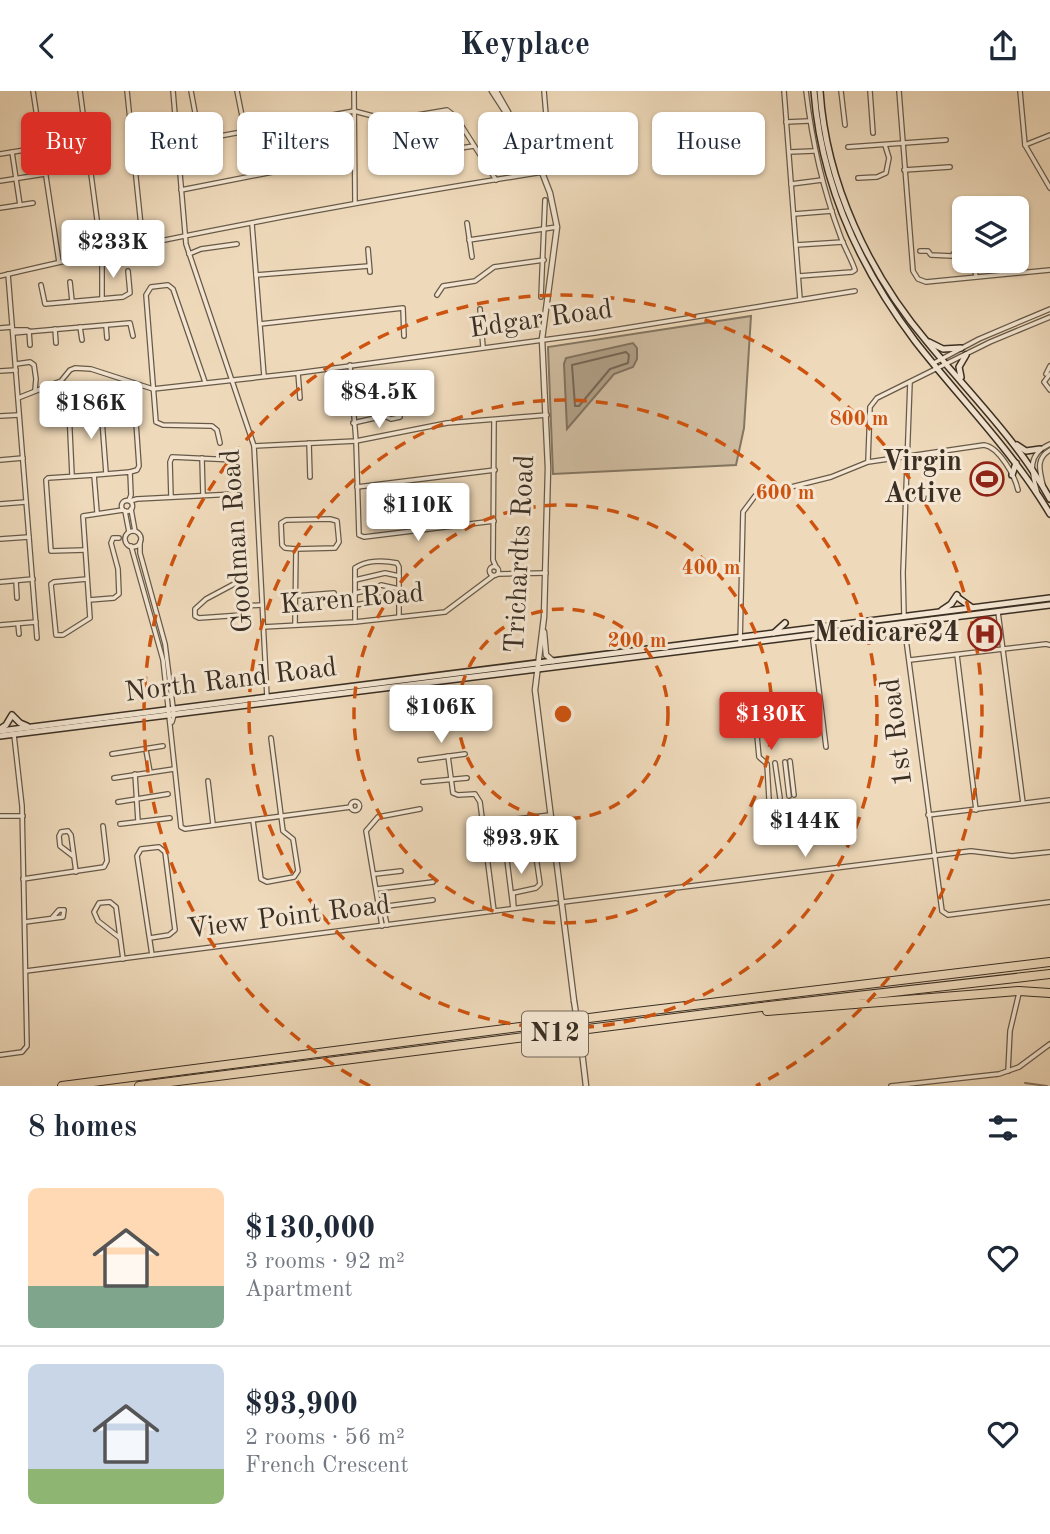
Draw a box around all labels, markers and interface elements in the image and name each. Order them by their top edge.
icon: back [28,27,66,65]
icon: share [984,27,1022,65]
text: Keyplace [460,30,590,62]
chip: Buy [21,112,111,175]
chip: Rent [125,112,223,175]
chip: Filters [237,112,354,175]
chip: New [368,112,464,175]
chip: Apartment [478,112,638,175]
chip: House [652,112,765,175]
map controls [952,196,1029,273]
button: layers [952,196,1029,273]
pin: $233K [64,221,162,280]
text: $233K [77,231,149,254]
street label: Edgar Road [467,296,615,344]
pin: $84.5K [322,371,436,430]
pin: $186K [42,381,140,441]
text: $84.5K [340,381,418,404]
text: $186K [55,392,127,415]
text: 800 m [829,409,889,430]
street label: Goodman Road [218,448,258,634]
place label: Virgin Active [882,449,962,509]
street label: Trichardts Road [502,454,540,654]
sports icon: Virgin Active [968,460,1006,498]
pin: $110K [369,483,467,543]
text: 600 m [755,483,815,504]
text: $110K [382,494,454,517]
text: 400 m [681,558,741,579]
street label: Karen Road [279,580,425,620]
hospital icon: Medicare24 [966,615,1004,653]
place label: Medicare24 [813,620,960,648]
text: 200 m [607,631,667,652]
street label: North Rand Road [123,654,339,708]
street label: 1st Road [877,676,919,788]
pin: $106K [392,685,490,745]
pin: $130K [722,693,820,752]
text: $106K [405,696,477,719]
centre of rings [551,702,575,726]
text: $130K [735,703,807,726]
pin: $144K [756,799,854,859]
text: $144K [769,810,841,833]
pin: $93.9K [464,817,578,876]
text: $93.9K [482,827,560,850]
street label: View Point Road [186,892,392,944]
road number: N12 [522,1011,588,1057]
icon: filters [984,1109,1022,1147]
text: 8 homes [28,1113,137,1143]
text: $130,000 [245,1214,375,1244]
icon: home [84,1216,168,1300]
icon: heart [984,1239,1022,1277]
text: 3 rooms · 92 m² [245,1250,405,1273]
text: Apartment [245,1278,353,1301]
text: $93,900 [245,1390,358,1420]
icon: home [84,1392,168,1476]
icon: heart [984,1415,1022,1453]
text: 2 rooms · 56 m² [245,1426,405,1449]
text: French Crescent [245,1454,408,1477]

